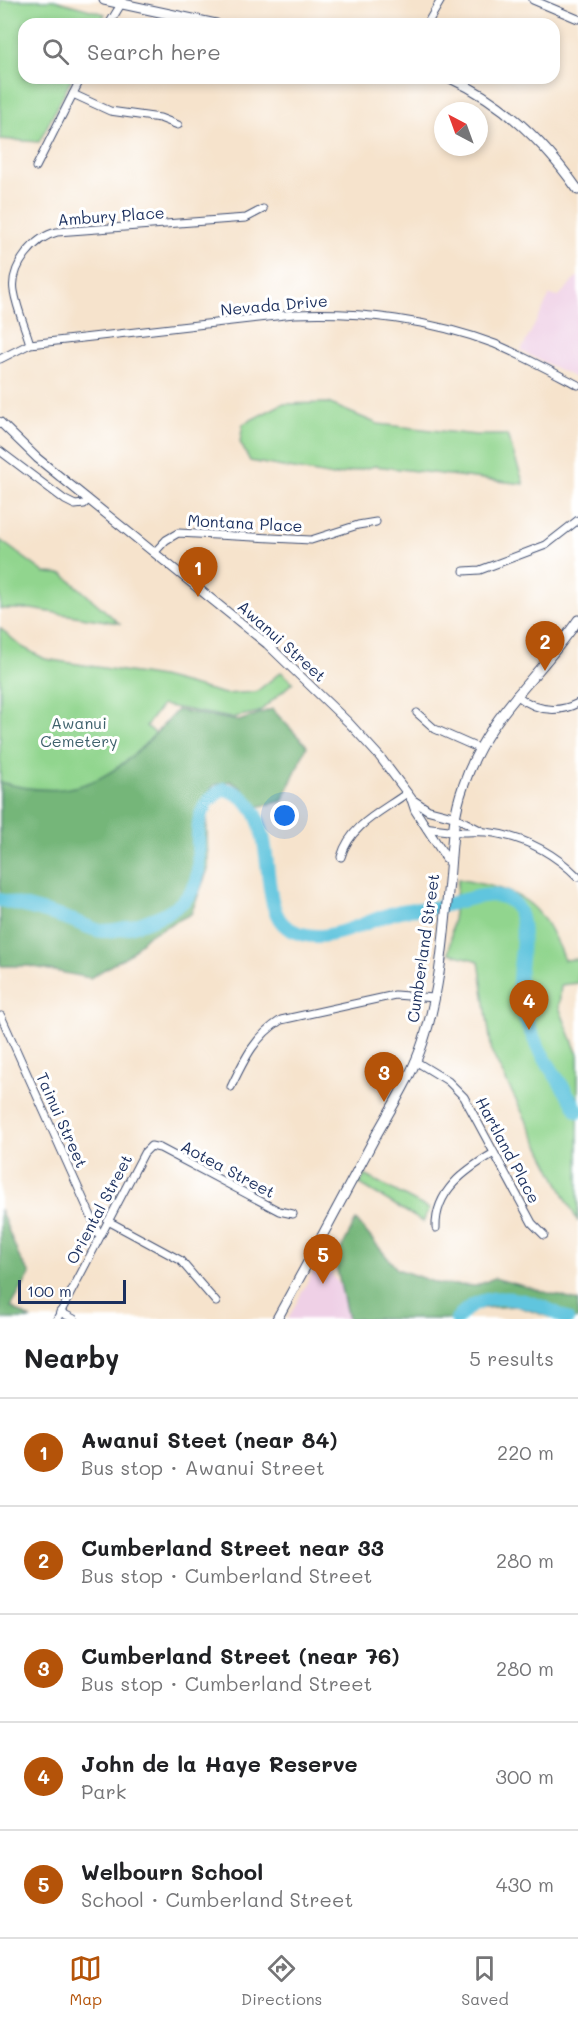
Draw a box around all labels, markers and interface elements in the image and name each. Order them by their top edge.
search box [18,18,560,84]
icon: search [39,35,72,68]
text: Search here [87,37,221,66]
north arrow [434,102,488,156]
street label: Ambury Place [57,201,165,230]
street label: Nevada Drive [219,289,329,320]
street label: Montana Place [187,509,303,536]
pin: 1 [178,548,218,597]
street label: Awanui Street [234,595,331,686]
pin: 2 [526,622,564,671]
park label: Awanui Cemetery [40,712,118,751]
your location [270,801,299,830]
street label: Cumberland Street [402,872,443,1024]
pin: 4 [510,980,548,1030]
pin: 3 [364,1052,404,1102]
street label: Tainui Street [32,1069,93,1171]
street label: Hartland Place [472,1093,545,1207]
street label: Aotea Street [178,1135,279,1202]
street label: Oriental Street [61,1150,136,1267]
pin: 5 [304,1234,342,1284]
scale bar [18,1277,126,1304]
text: 100 m [27,1280,72,1301]
text: Nearby [24,1341,119,1375]
text: 5 results [469,1345,554,1371]
text: Awanui Steet (near 84) [81,1425,338,1454]
text: 1 [39,1439,48,1465]
text: 220 m [497,1439,554,1465]
text: Bus stop · Awanui Street [81,1454,325,1480]
text: Cumberland Street near 33 [81,1533,384,1562]
text: 2 [38,1547,49,1573]
text: 280 m [496,1547,554,1573]
text: Bus stop · Cumberland Street [81,1562,372,1588]
text: Cumberland Street (near 76) [81,1641,400,1670]
text: 3 [38,1655,50,1681]
text: 280 m [496,1655,554,1681]
text: Bus stop · Cumberland Street [81,1670,372,1696]
text: John de la Haye Reserve [81,1749,358,1778]
text: 4 [37,1763,50,1789]
text: 300 m [495,1763,554,1789]
text: Park [81,1778,126,1804]
text: Welbourn School [81,1857,263,1886]
text: 5 [38,1871,49,1897]
text: 430 m [496,1871,554,1897]
text: School · Cumberland Street [81,1886,353,1912]
tab: Map [69,1952,102,2009]
tab: Directions [241,1952,322,2009]
tab: Saved [461,1952,509,2009]

